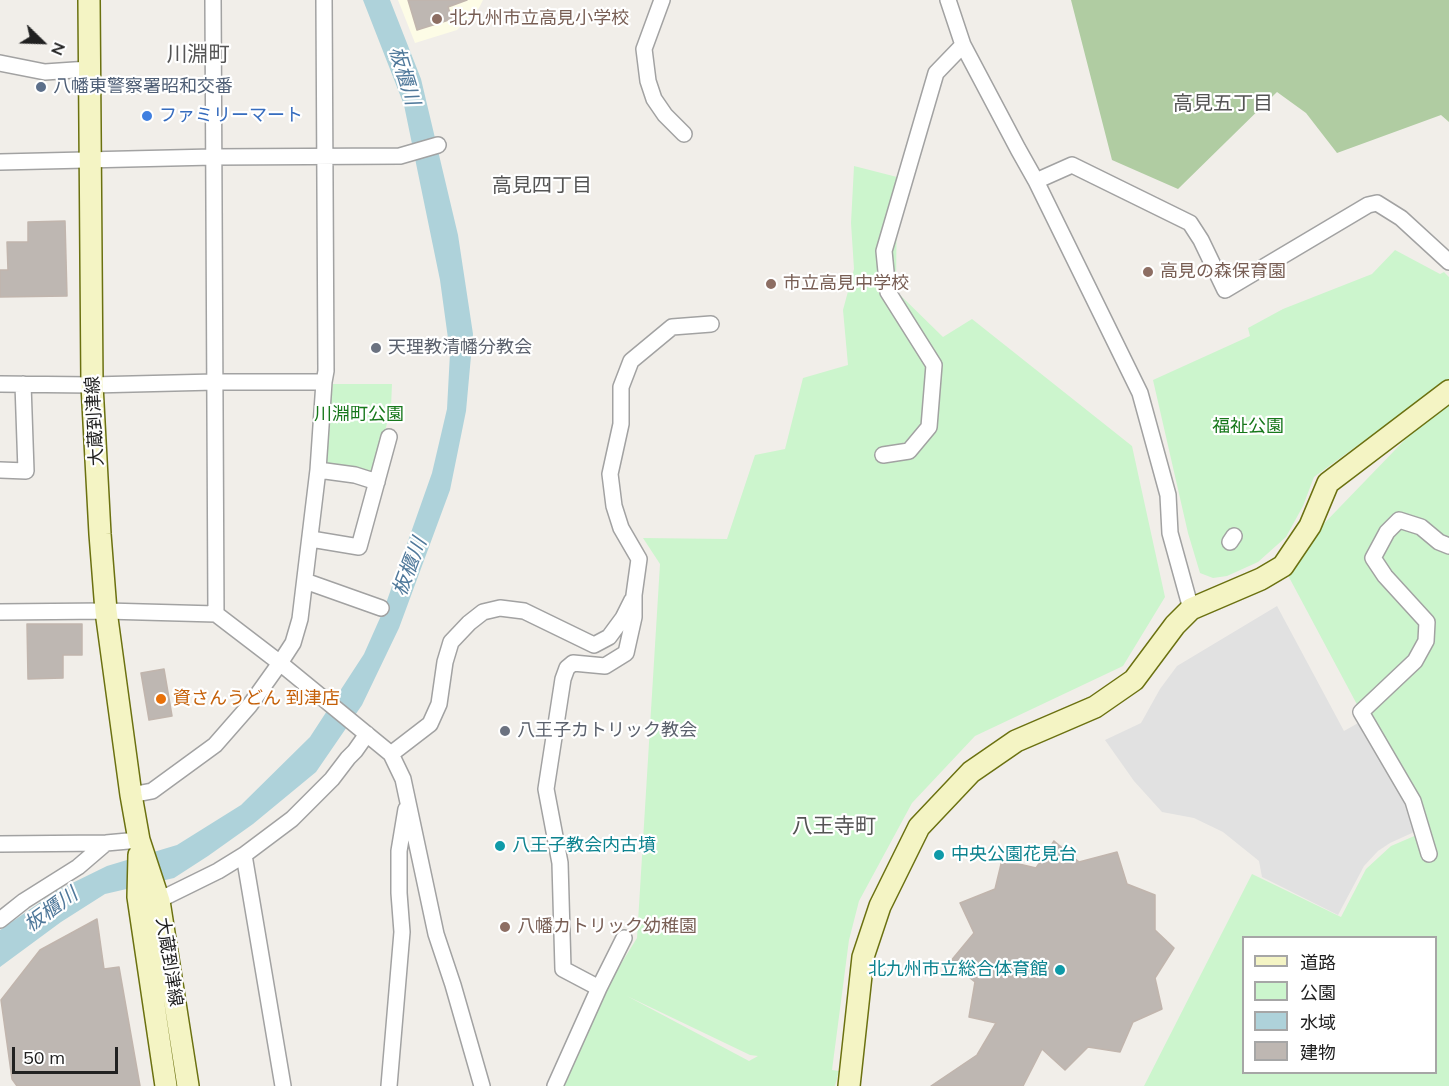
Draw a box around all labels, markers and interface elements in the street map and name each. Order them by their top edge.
place label: 北九州市立高見小学校 [449,8,629,30]
north arrow [12,12,72,72]
marker: 北九州市立高見小学校 [430,12,444,26]
text: N [47,40,70,59]
district label: 川淵町 [167,42,229,68]
water label: 板櫃川 [384,44,424,108]
place label: 八幡東警察署昭和交番 [53,76,233,98]
marker: 八幡東警察署昭和交番 [34,80,48,94]
district label: 高見五丁目 [1173,92,1273,116]
place label: ファミリーマート [159,105,303,127]
marker: ファミリーマート [140,109,154,123]
district label: 高見四丁目 [492,174,592,198]
place label: 高見の森保育園 [1160,261,1286,283]
marker: 高見の森保育園 [1141,265,1155,279]
place label: 市立高見中学校 [783,273,909,295]
marker: 市立高見中学校 [764,277,778,291]
place label: 天理教清幡分教会 [388,337,532,359]
marker: 天理教清幡分教会 [369,341,383,355]
street label: 大蔵到津線 [82,375,108,467]
park label: 川淵町公園 [314,404,404,426]
park label: 福祉公園 [1212,416,1284,438]
water label: 板櫃川 [388,535,432,599]
place label: 資さんうどん 到津店 [173,688,340,710]
marker: 資さんうどん 到津店 [154,692,168,706]
place label: 八王子カトリック教会 [517,720,697,742]
marker: 八王子カトリック教会 [498,724,512,738]
district label: 八王寺町 [792,814,876,840]
place label: 八王子教会内古墳 [512,835,656,857]
marker: 八王子教会内古墳 [493,839,507,853]
place label: 中央公園花見台 [951,844,1077,866]
marker: 中央公園花見台 [932,848,946,862]
water label: 板櫃川 [20,883,82,937]
street label: 大蔵到津線 [151,916,187,1008]
place label: 八幡カトリック幼稚園 [517,916,697,938]
marker: 八幡カトリック幼稚園 [498,920,512,934]
legend [1242,936,1437,1074]
text: 道路 [1300,951,1336,974]
place label: 北九州市立総合体育館 [868,959,1048,981]
marker: 北九州市立総合体育館 [1053,963,1067,977]
text: 公園 [1300,981,1336,1004]
text: 水域 [1300,1011,1336,1034]
scale bar [15,1035,122,1073]
text: 建物 [1300,1041,1336,1064]
text: 50 m [23,1046,65,1069]

